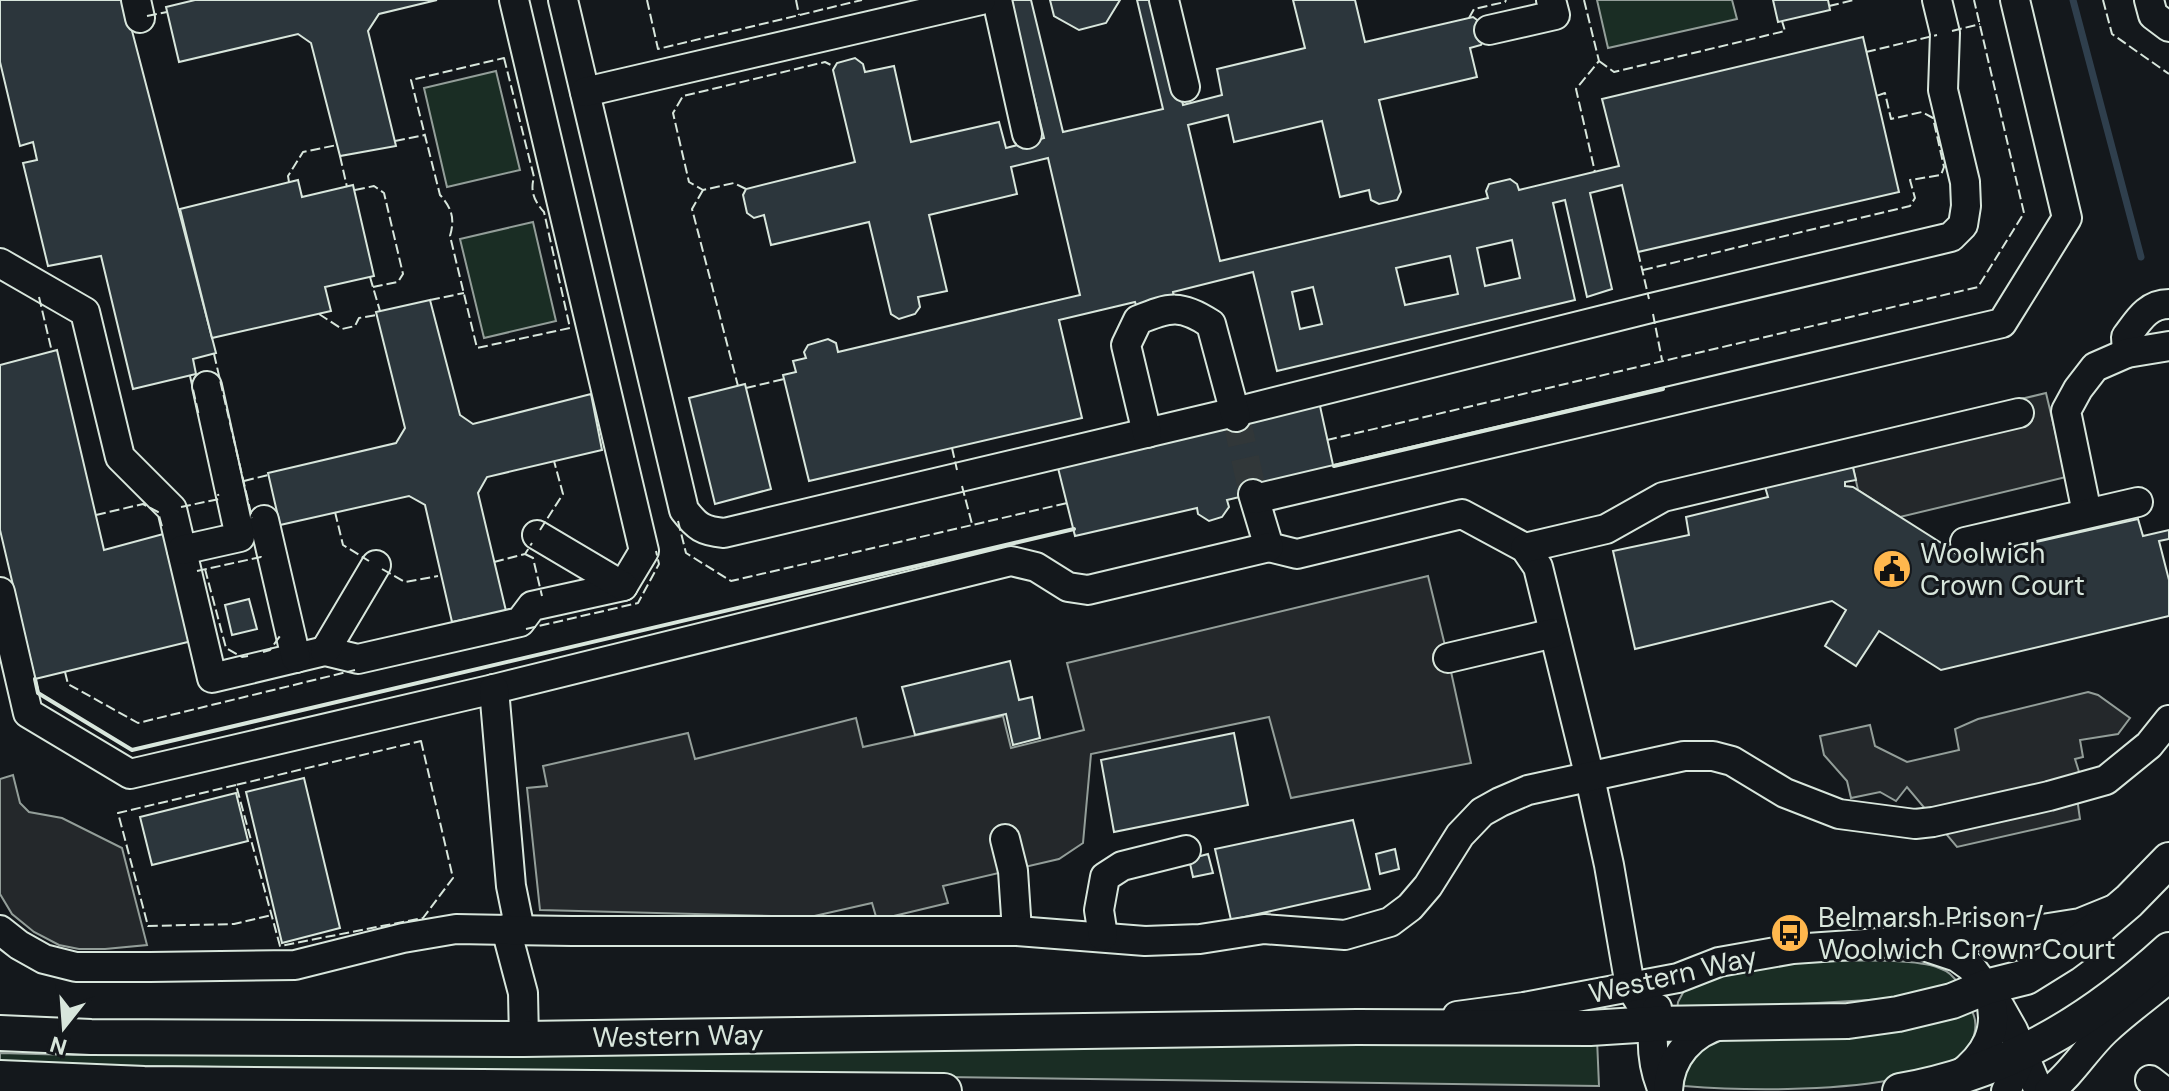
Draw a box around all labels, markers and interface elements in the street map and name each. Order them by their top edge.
place label: Woolwich Crown Court [1920,535,2085,604]
public building icon: Woolwich Crown Court [1871,548,1913,590]
place label: Belmarsh Prison / Woolwich Crown Court [1818,899,2116,968]
bus stop icon: Belmarsh Prison / Woolwich Crown Court [1769,912,1811,954]
street label: Western Way [1585,938,1761,1012]
north arrow [24,987,104,1067]
street label: Western Way [592,1016,764,1056]
text: N [46,1029,70,1062]

